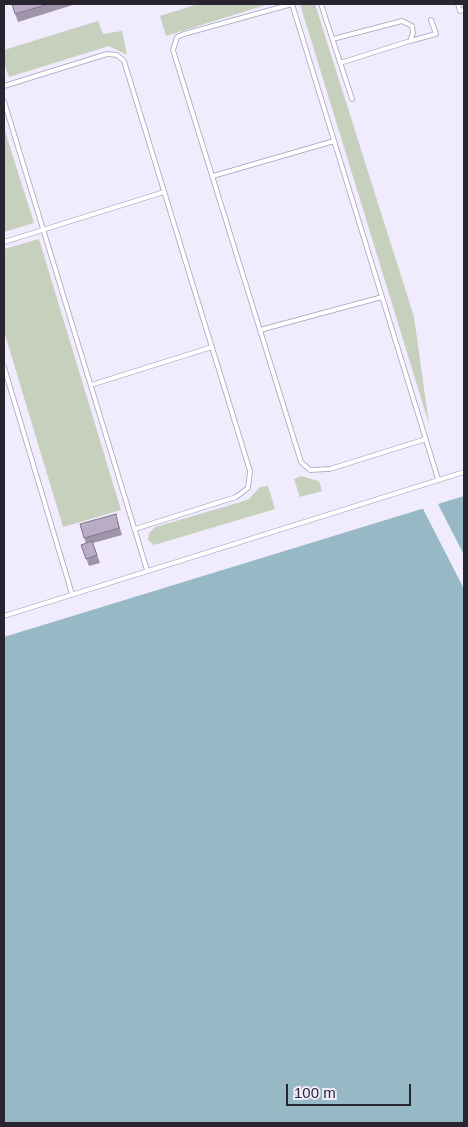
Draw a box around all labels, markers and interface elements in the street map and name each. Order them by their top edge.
scale bar [288,1074,413,1106]
text: 100 m [294,1084,336,1101]

